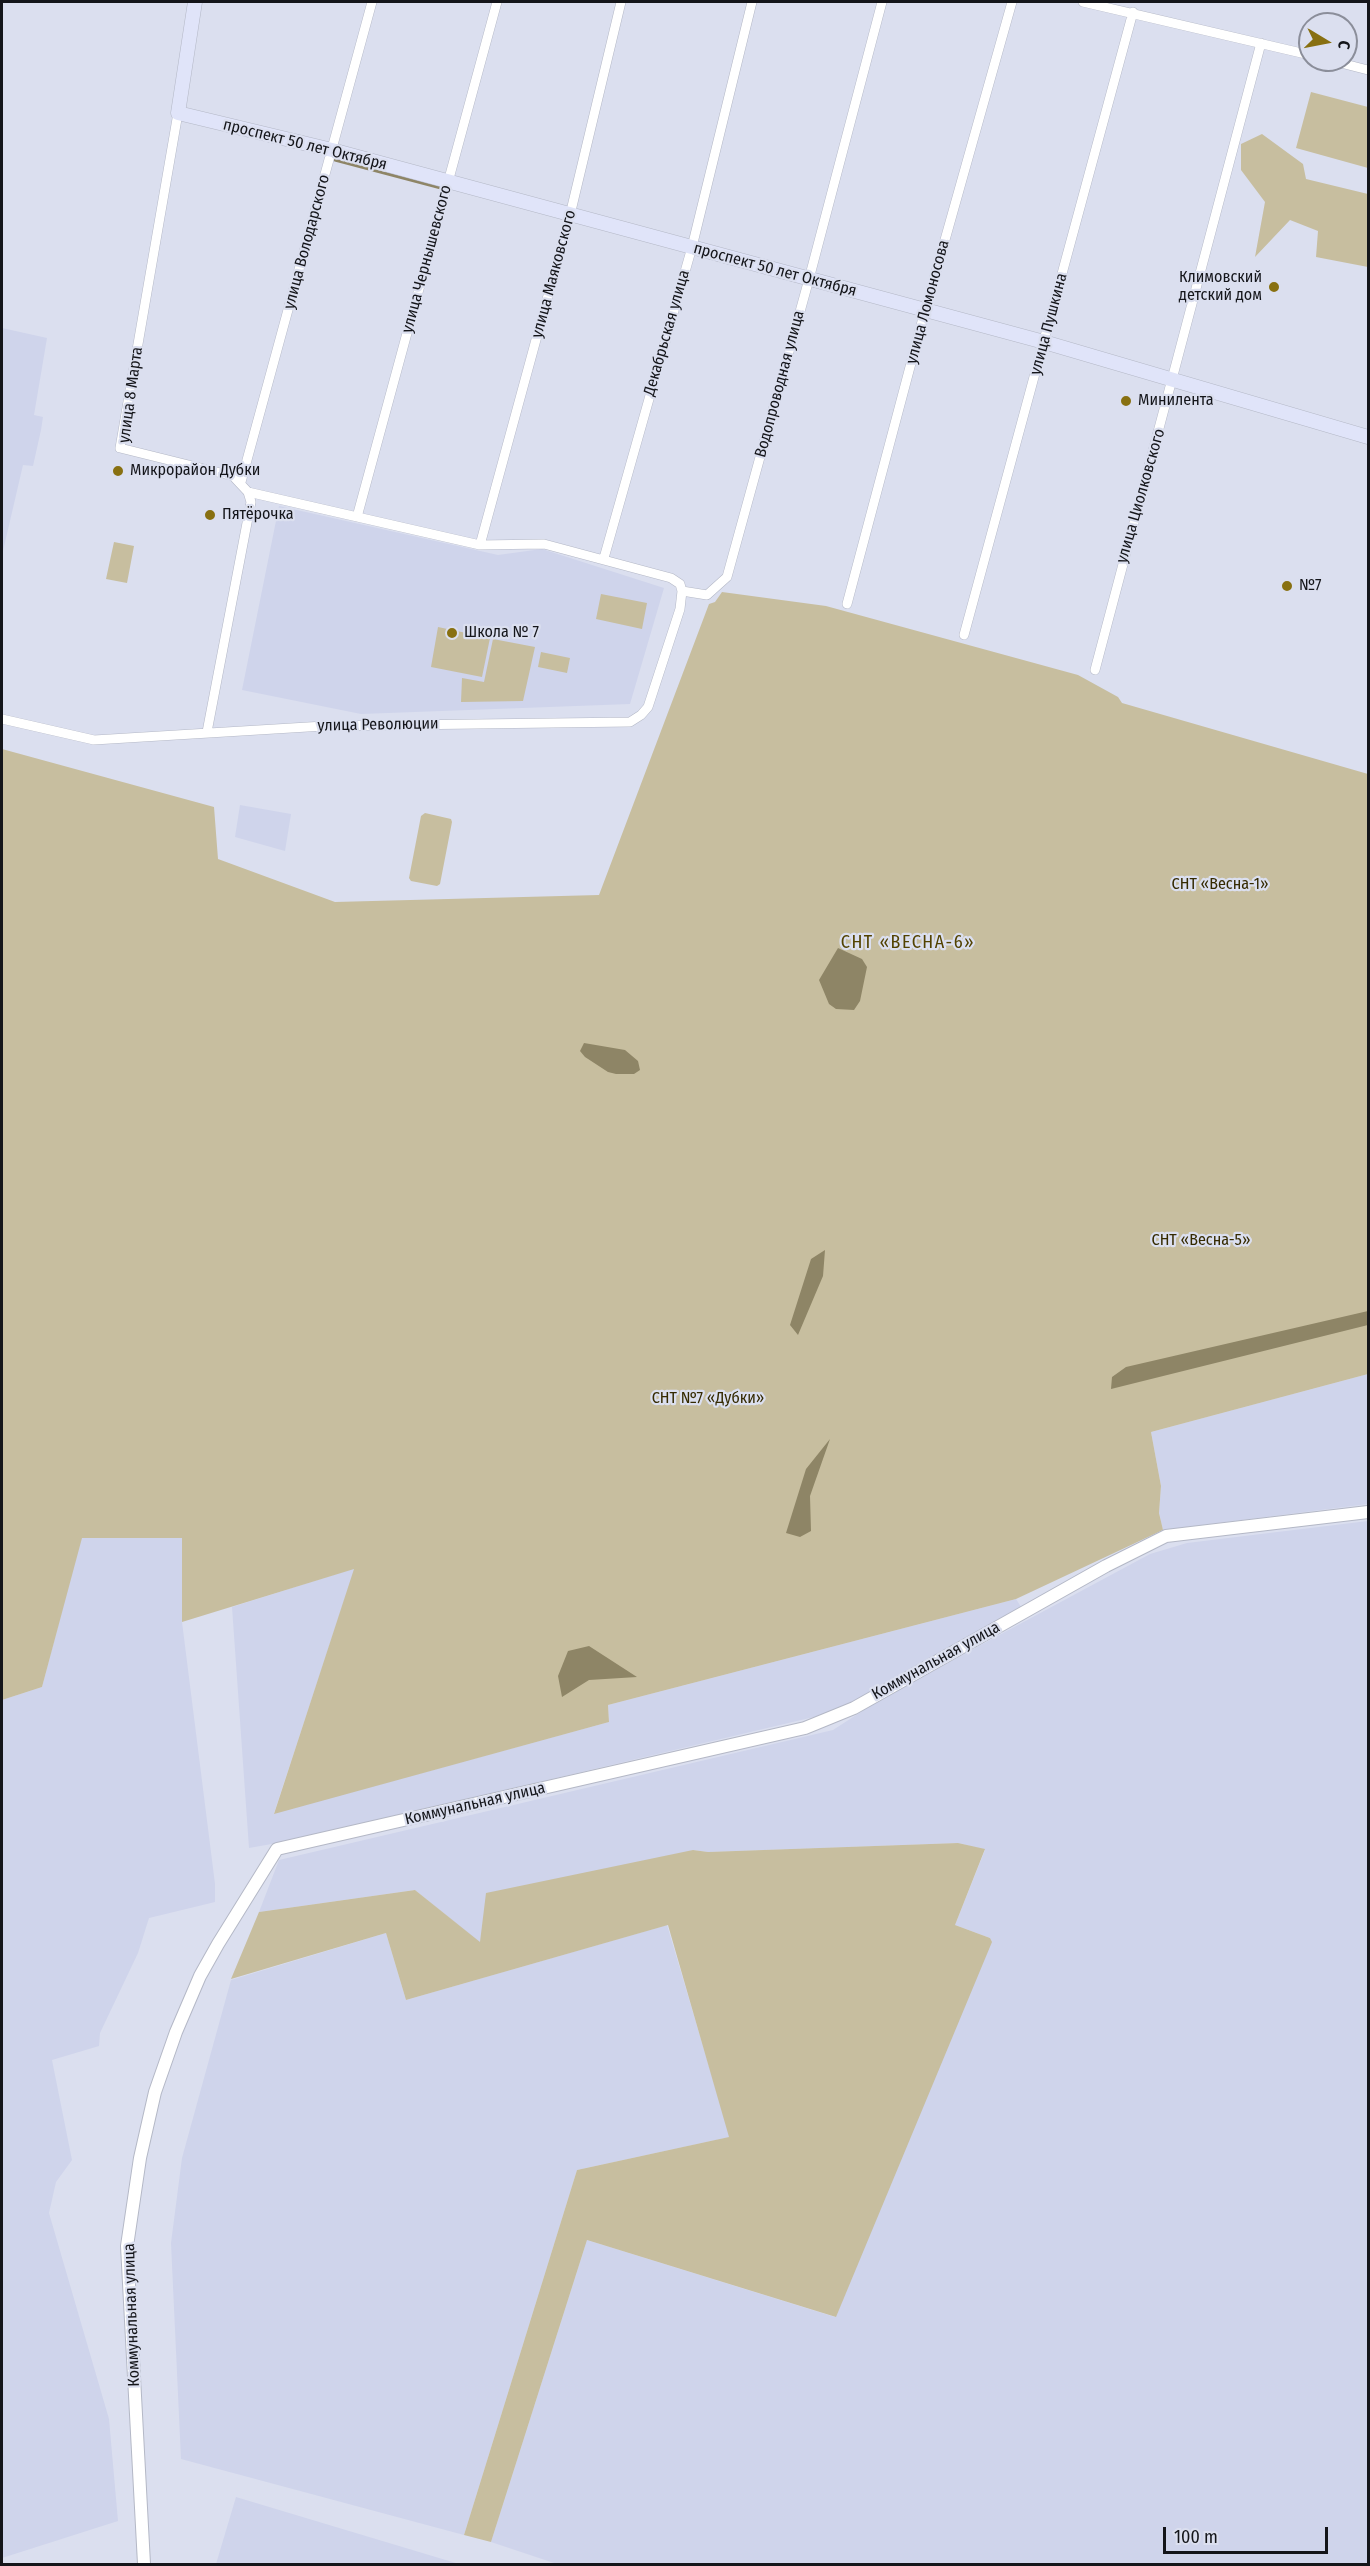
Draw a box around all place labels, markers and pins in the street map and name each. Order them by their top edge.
place label: Климовский детский дом [1179,268,1262,306]
marker: Климовский детский дом [1267,280,1281,294]
place label: Минилента [1138,391,1214,411]
marker: Минилента [1119,394,1133,408]
place label: Микрорайон Дубки [130,461,260,481]
marker: Микрорайон Дубки [111,464,125,478]
place label: Пятёрочка [222,505,294,525]
marker: Пятёрочка [203,508,217,522]
place label: №7 [1299,576,1321,596]
marker: №7 [1280,579,1294,593]
place label: Школа № 7 [464,623,539,643]
marker: Школа № 7 [445,626,459,640]

